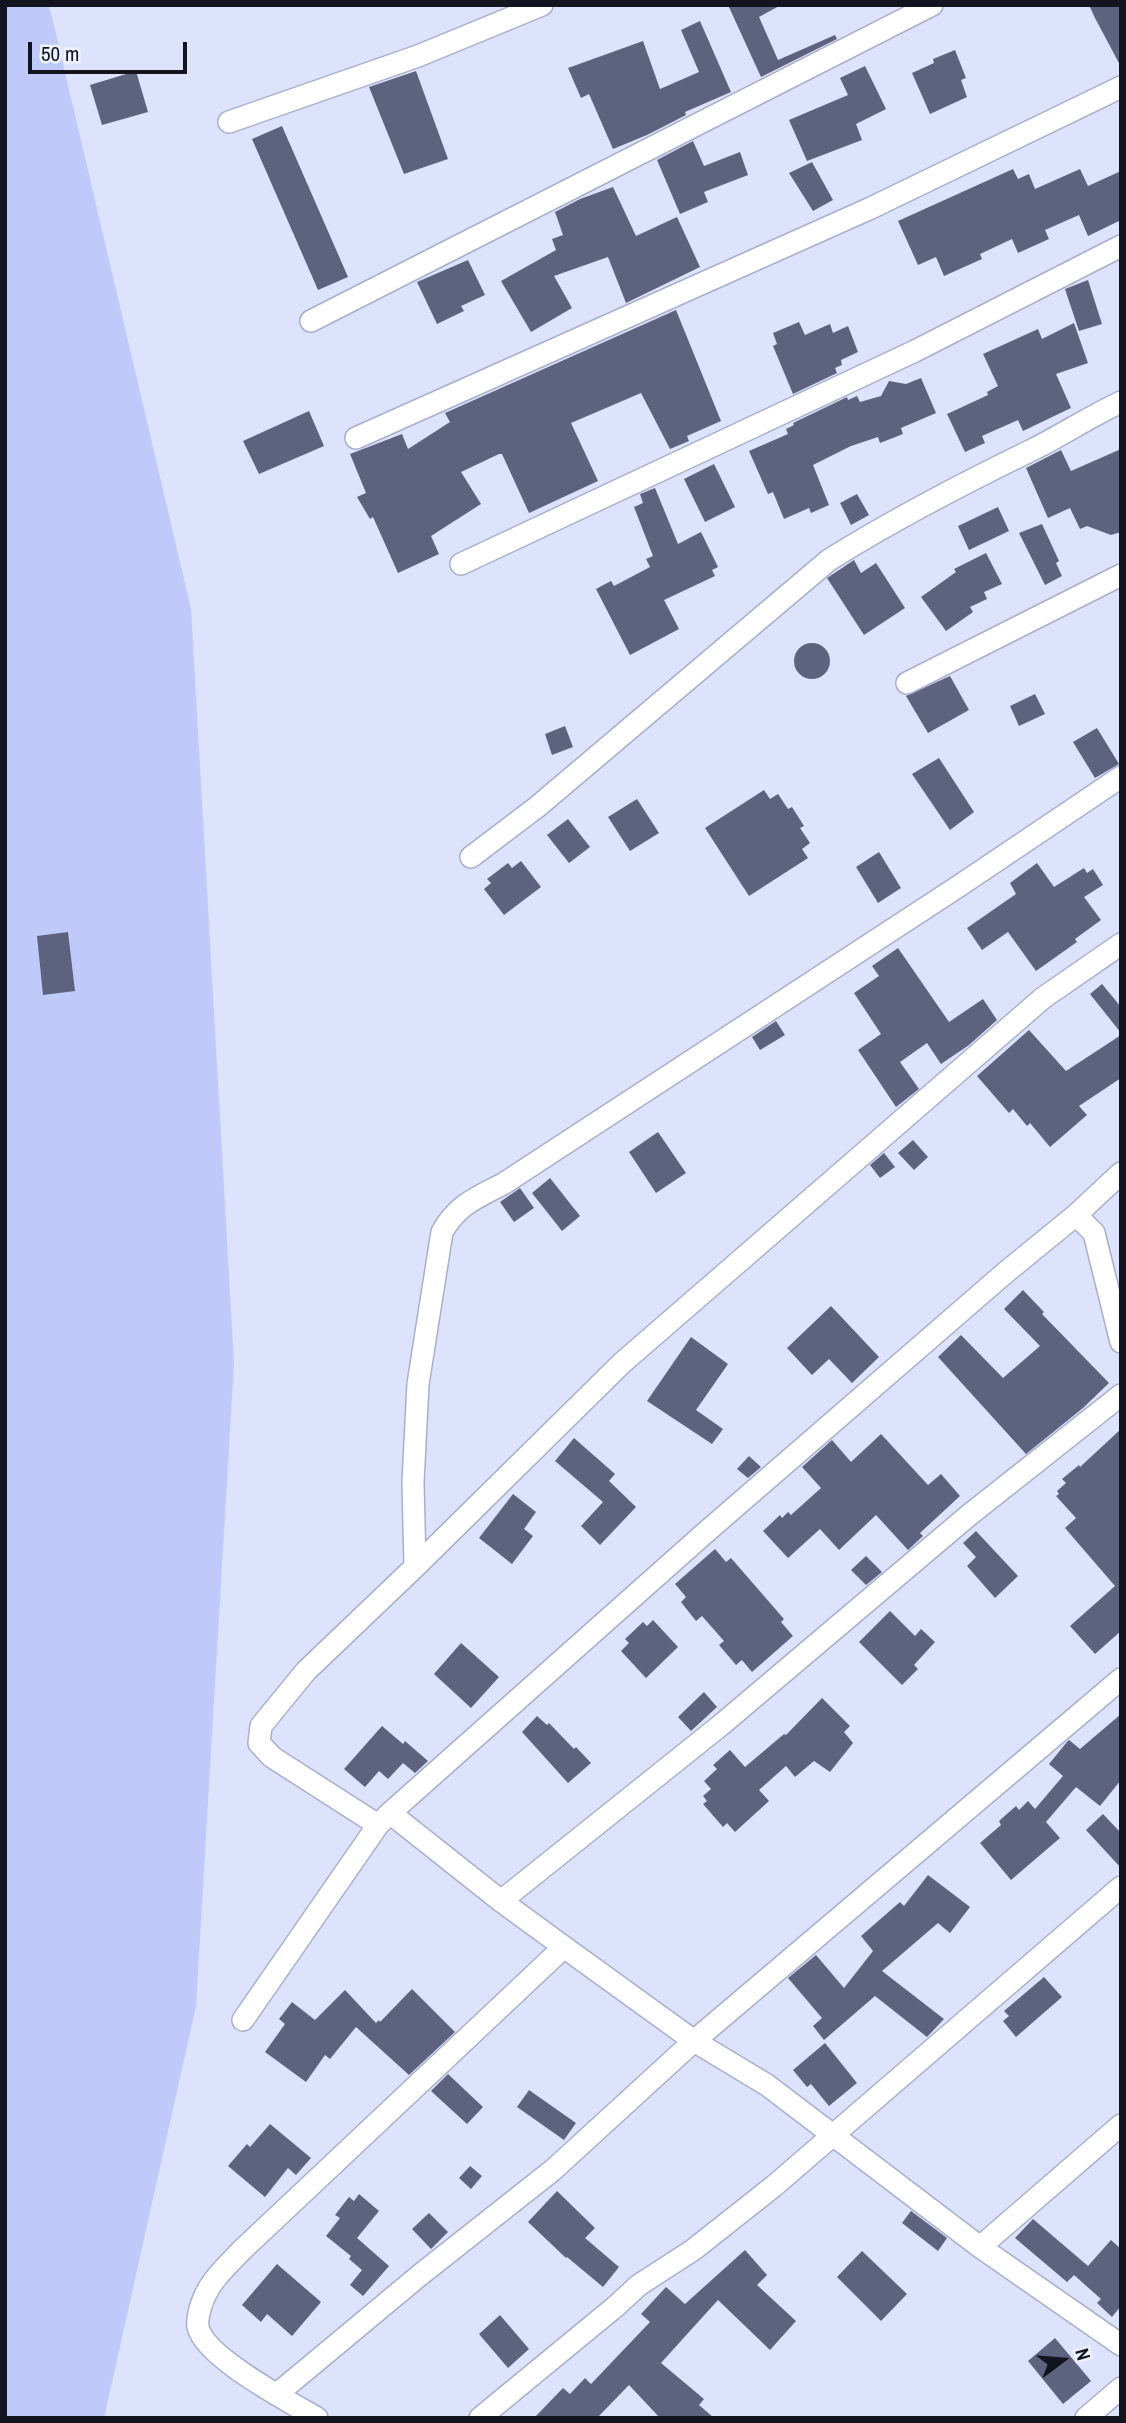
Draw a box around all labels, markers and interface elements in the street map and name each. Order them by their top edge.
scale bar [32,28,191,72]
text: 50 m [41,39,79,68]
north arrow [1028,2325,1098,2395]
text: N [1069,2345,1097,2363]

